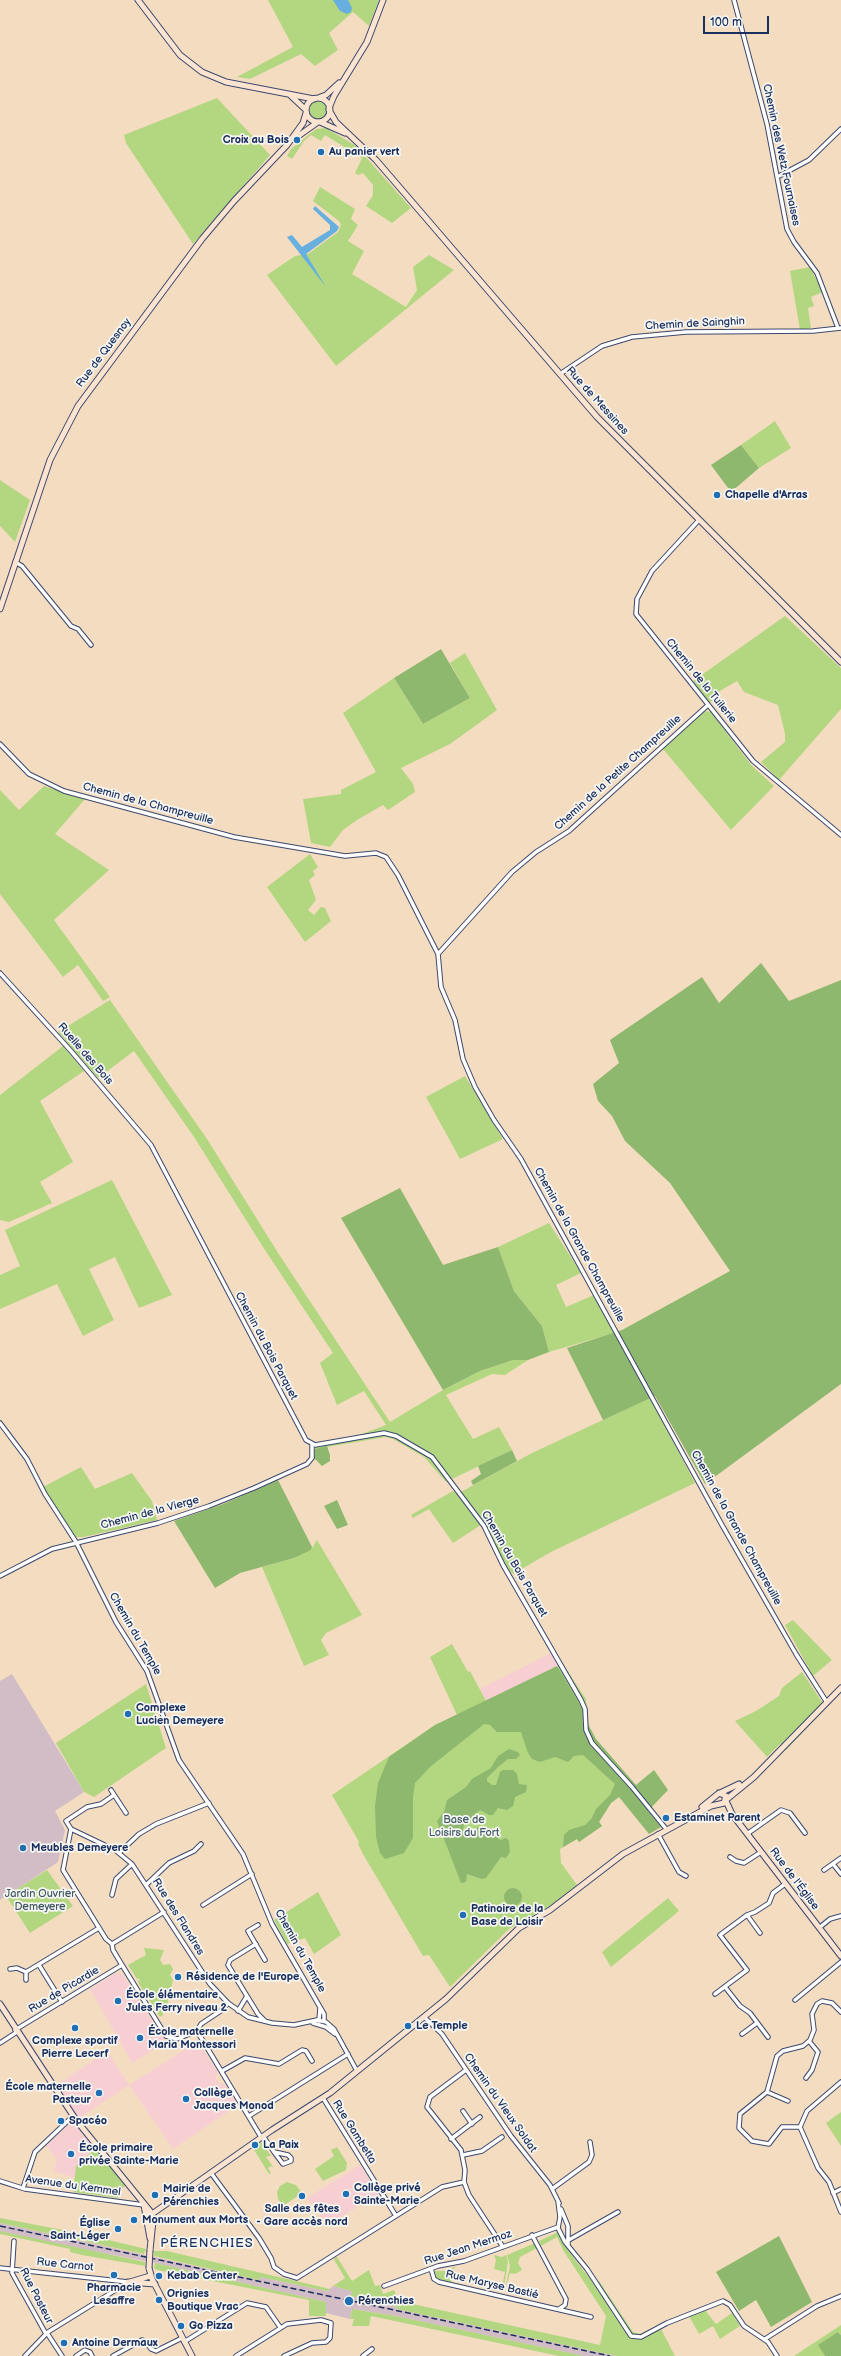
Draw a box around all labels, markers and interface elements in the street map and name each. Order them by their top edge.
scale bar [705,8,771,34]
text: 100 m [710,15,742,30]
street label: Chemin des Wetz Fournaises [759,83,803,227]
place label: Croix au Bois [223,133,289,147]
marker: Croix au Bois [292,135,302,145]
place label: Au panier vert [329,145,399,159]
marker: Au panier vert [316,147,326,157]
street label: Chemin de Sainghin [645,315,745,333]
street label: Rue de Quesnoy [74,316,134,390]
street label: Rue de Messines [563,364,631,438]
place label: Chapelle d'Arras [725,488,808,502]
marker: Chapelle d'Arras [712,490,722,500]
street label: Chemin de la Tuilerie [663,636,739,726]
street label: Chemin de la Petite Champreuille [552,713,684,833]
street label: Chemin de la Champreuille [81,780,215,828]
street label: Ruelle des Bois [54,1020,116,1088]
street label: Chemin de la Grande Champreuille [531,1165,627,1325]
street label: Chemin du Bois Parquet [232,1290,300,1402]
street label: Chemin de la Grande Champreuille [688,1448,784,1608]
street label: Chemin de la Vierge [99,1494,201,1532]
street label: Chemin du Bois Parquet [478,1509,550,1619]
street label: Chemin du Temple [106,1590,164,1678]
place label: Complexe Lucien Demeyere [136,1701,224,1727]
marker: Complexe Lucien Demeyere [123,1709,133,1719]
place label: Estaminet Parent [674,1811,761,1825]
park label: Base de Loisirs du Fort [429,1813,499,1839]
marker: Estaminet Parent [661,1813,671,1823]
place label: Meubles Demeyere [31,1841,128,1855]
marker: Meubles Demeyere [18,1843,28,1853]
street label: Rue de l'Église [766,1845,822,1913]
street label: Rue des Flandres [149,1876,207,1958]
park label: Jardin Ouvrier Demeyere [5,1887,75,1913]
place label: Patinoire de la Base de Loisir [471,1902,543,1928]
street label: Chemin du Temple [272,1907,328,1995]
marker: Patinoire de la Base de Loisir [458,1910,468,1920]
street label: Rue de Picardie [26,1964,102,2016]
place label: Résidence de l'Europe [186,1970,299,1984]
marker: Résidence de l'Europe [173,1972,183,1982]
place label: École élémentaire Jules Ferry niveau 2 [126,1988,227,2014]
marker: École élémentaire Jules Ferry niveau 2 [113,1996,123,2006]
place label: Le Temple [416,2019,468,2033]
marker: Le Temple [403,2021,413,2031]
marker: Complexe sportif Pierre Lecerf [70,2023,80,2033]
place label: École maternelle Maria Montessori [148,2025,236,2051]
marker: École maternelle Maria Montessori [135,2033,145,2043]
place label: Complexe sportif Pierre Lecerf [32,2034,118,2060]
street label: Chemin du Vieux Soldat [461,2051,539,2155]
place label: École maternelle Pasteur [5,2080,91,2106]
place label: Collège Jacques Monod [194,2086,274,2112]
marker: École maternelle Pasteur [94,2088,104,2098]
marker: Collège Jacques Monod [181,2094,191,2104]
street label: Rue Gambetta [329,2098,379,2166]
place label: Spacéo [69,2114,107,2128]
marker: Spacéo [56,2116,66,2126]
place label: La Paix [263,2138,299,2152]
marker: La Paix [250,2140,260,2150]
place label: École primaire privée Sainte-Marie [79,2141,179,2167]
marker: École primaire privée Sainte-Marie [66,2149,76,2159]
street label: Avenue du Kemmel [25,2173,121,2199]
place label: Collège privé Sainte-Marie [354,2181,421,2207]
place label: Mairie de Pérenchies [163,2182,219,2208]
marker: Collège privé Sainte-Marie [341,2189,351,2199]
marker: Mairie de Pérenchies [150,2190,160,2200]
marker: Salle des fêtes - Gare accès nord [297,2191,307,2201]
place label: Salle des fêtes - Gare accès nord [256,2202,348,2228]
place label: Monument aux Morts [142,2213,248,2227]
marker: Monument aux Morts [129,2215,139,2225]
place label: Église Saint-Léger [50,2216,110,2242]
marker: Église Saint-Léger [113,2224,123,2234]
street label: Rue Jean Mermoz [423,2228,513,2268]
district label: PÉRENCHIES [160,2236,254,2252]
street label: Rue Carnot [36,2255,94,2275]
street label: Rue Pasteur [16,2266,56,2326]
street label: Rue Maryse Bastié [444,2268,540,2302]
place label: Kebab Center [167,2269,237,2283]
marker: Pharmacie Lesaffre [109,2270,119,2280]
marker: Kebab Center [154,2271,164,2281]
place label: Pharmacie Lesaffre [87,2281,141,2307]
place label: Orignies Boutique Vrac [167,2287,239,2313]
place label: Pérenchies [358,2294,414,2308]
marker: Orignies Boutique Vrac [154,2295,164,2305]
marker: Pérenchies [343,2295,355,2307]
place label: Go Pizza [189,2319,233,2333]
marker: Go Pizza [176,2321,186,2331]
place label: Antoine Dermaux [72,2336,158,2350]
marker: Antoine Dermaux [59,2338,69,2348]

